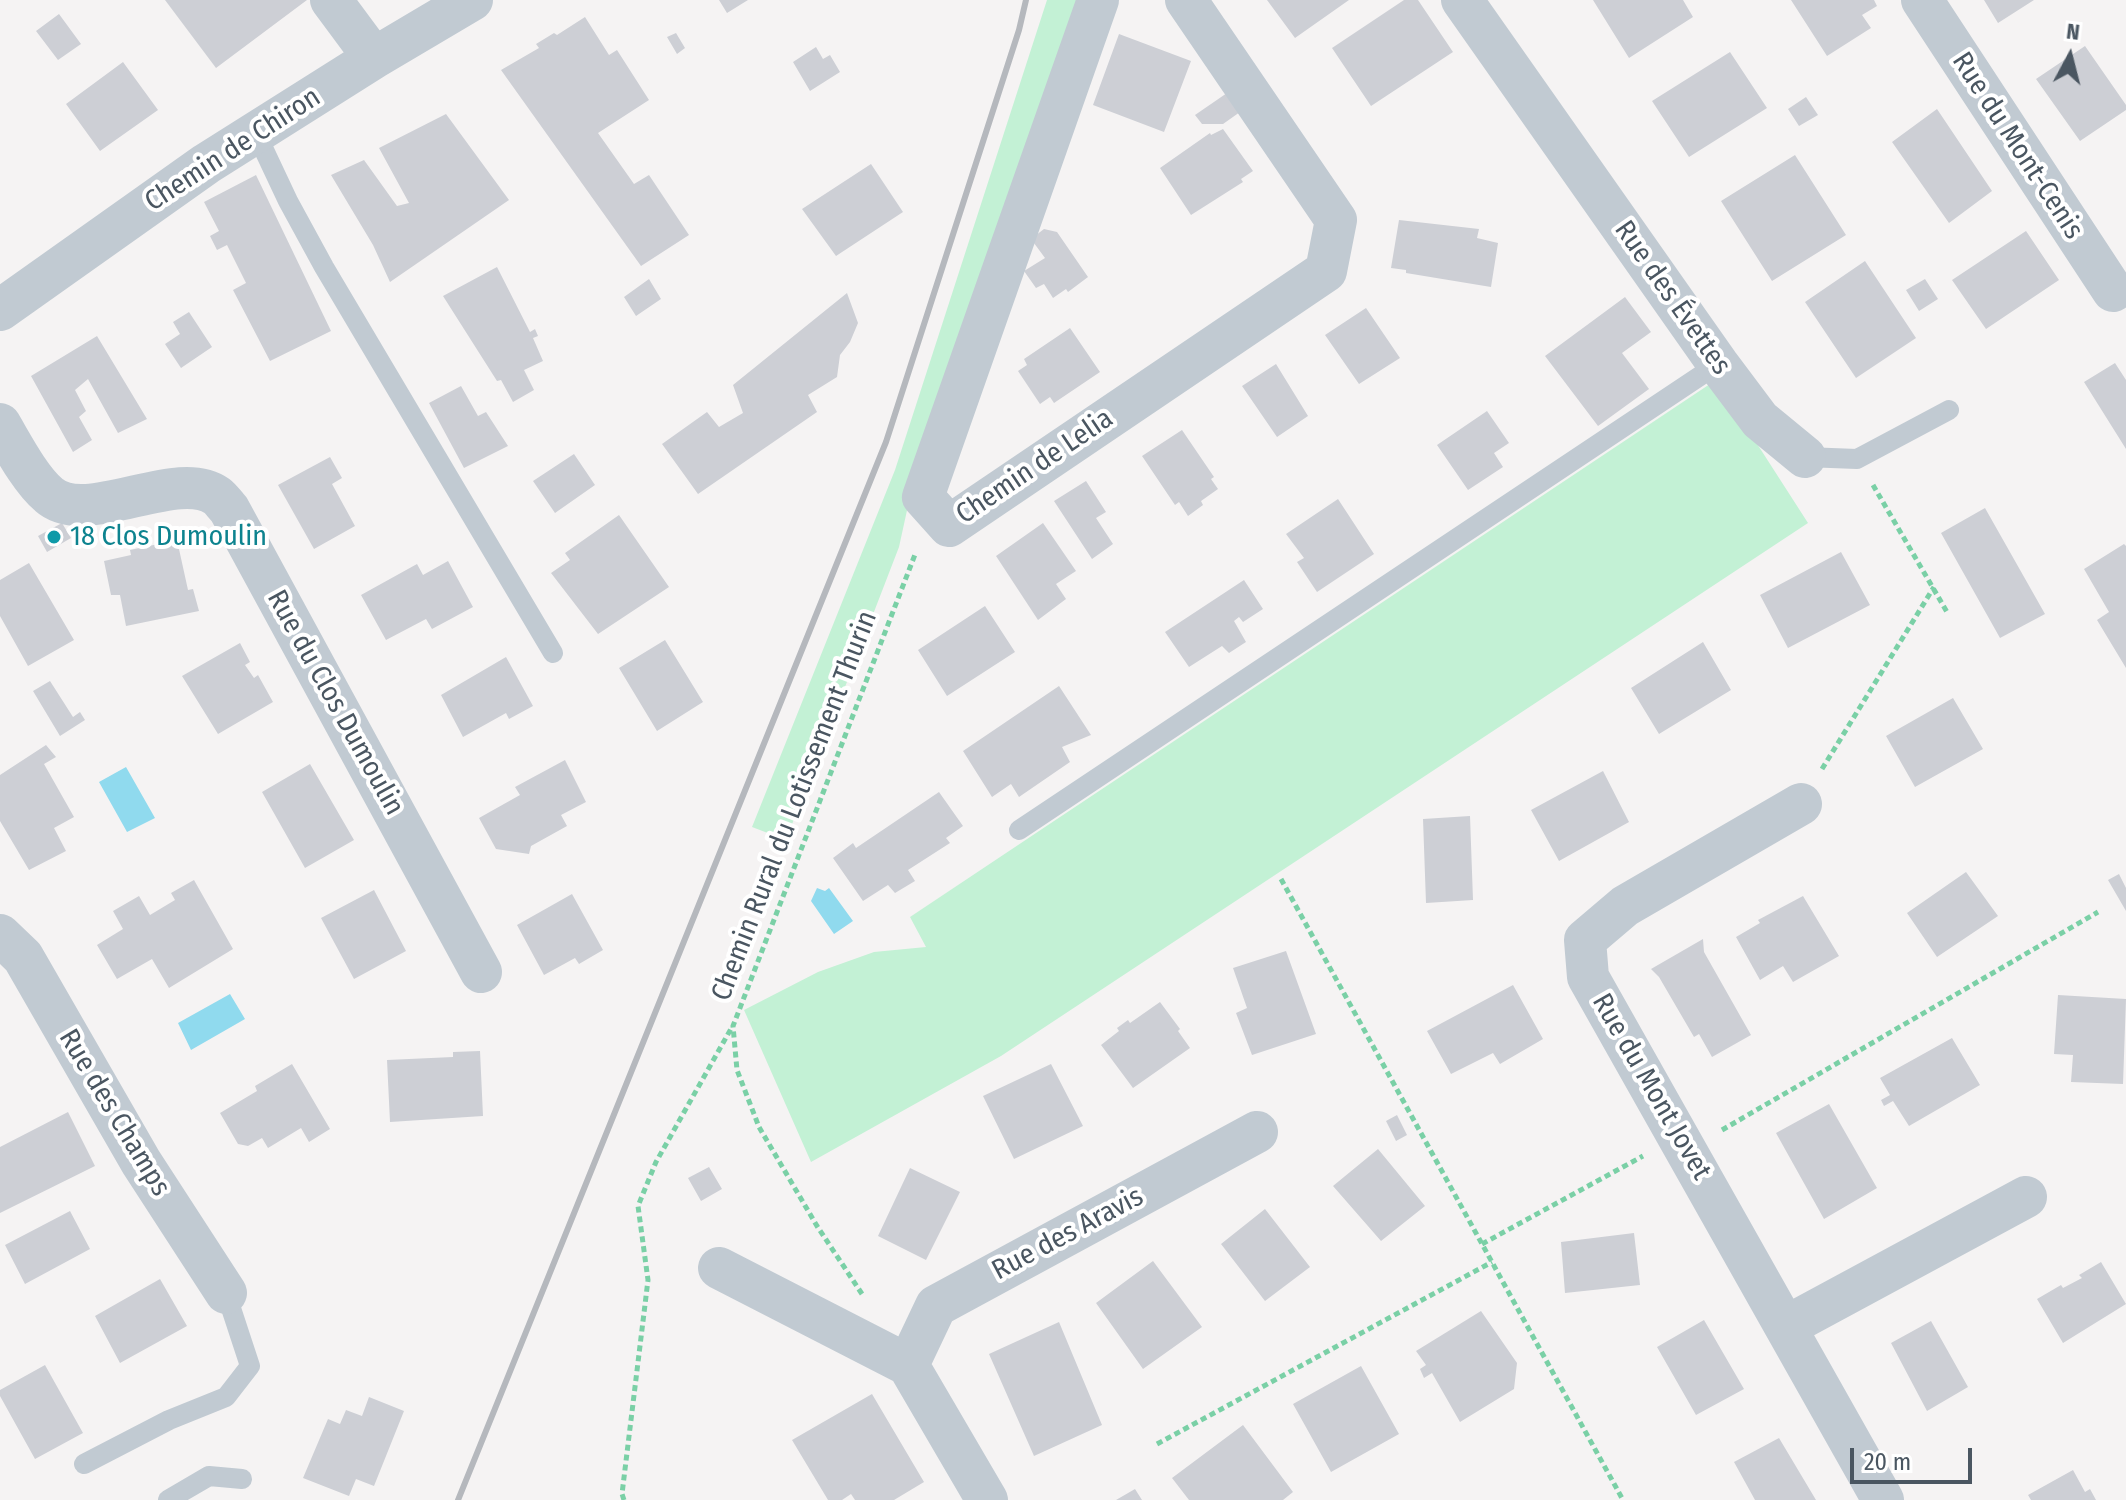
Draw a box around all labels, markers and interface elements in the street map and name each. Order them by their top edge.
north arrow [2030,16,2110,96]
text: N [2065,17,2081,46]
street label: Rue du Mont-Cenis [1944,46,2090,246]
street label: Chemin de Chiron [139,81,327,219]
street label: Rue des Évettes [1607,215,1737,381]
street label: Chemin de Lelia [950,402,1120,532]
place label: 18 Clos Dumoulin [70,520,267,554]
marker: 18 Clos Dumoulin [45,528,63,546]
street label: Rue du Clos Dumoulin [259,585,411,821]
street label: Chemin Rural du Lotissement Thurin [705,606,885,1006]
street label: Rue du Mont Jovet [1584,988,1718,1186]
street label: Rue des Champs [51,1024,177,1202]
street label: Rue des Aravis [987,1180,1149,1288]
scale bar [1854,1432,1976,1482]
text: 20 m [1864,1448,1911,1476]

